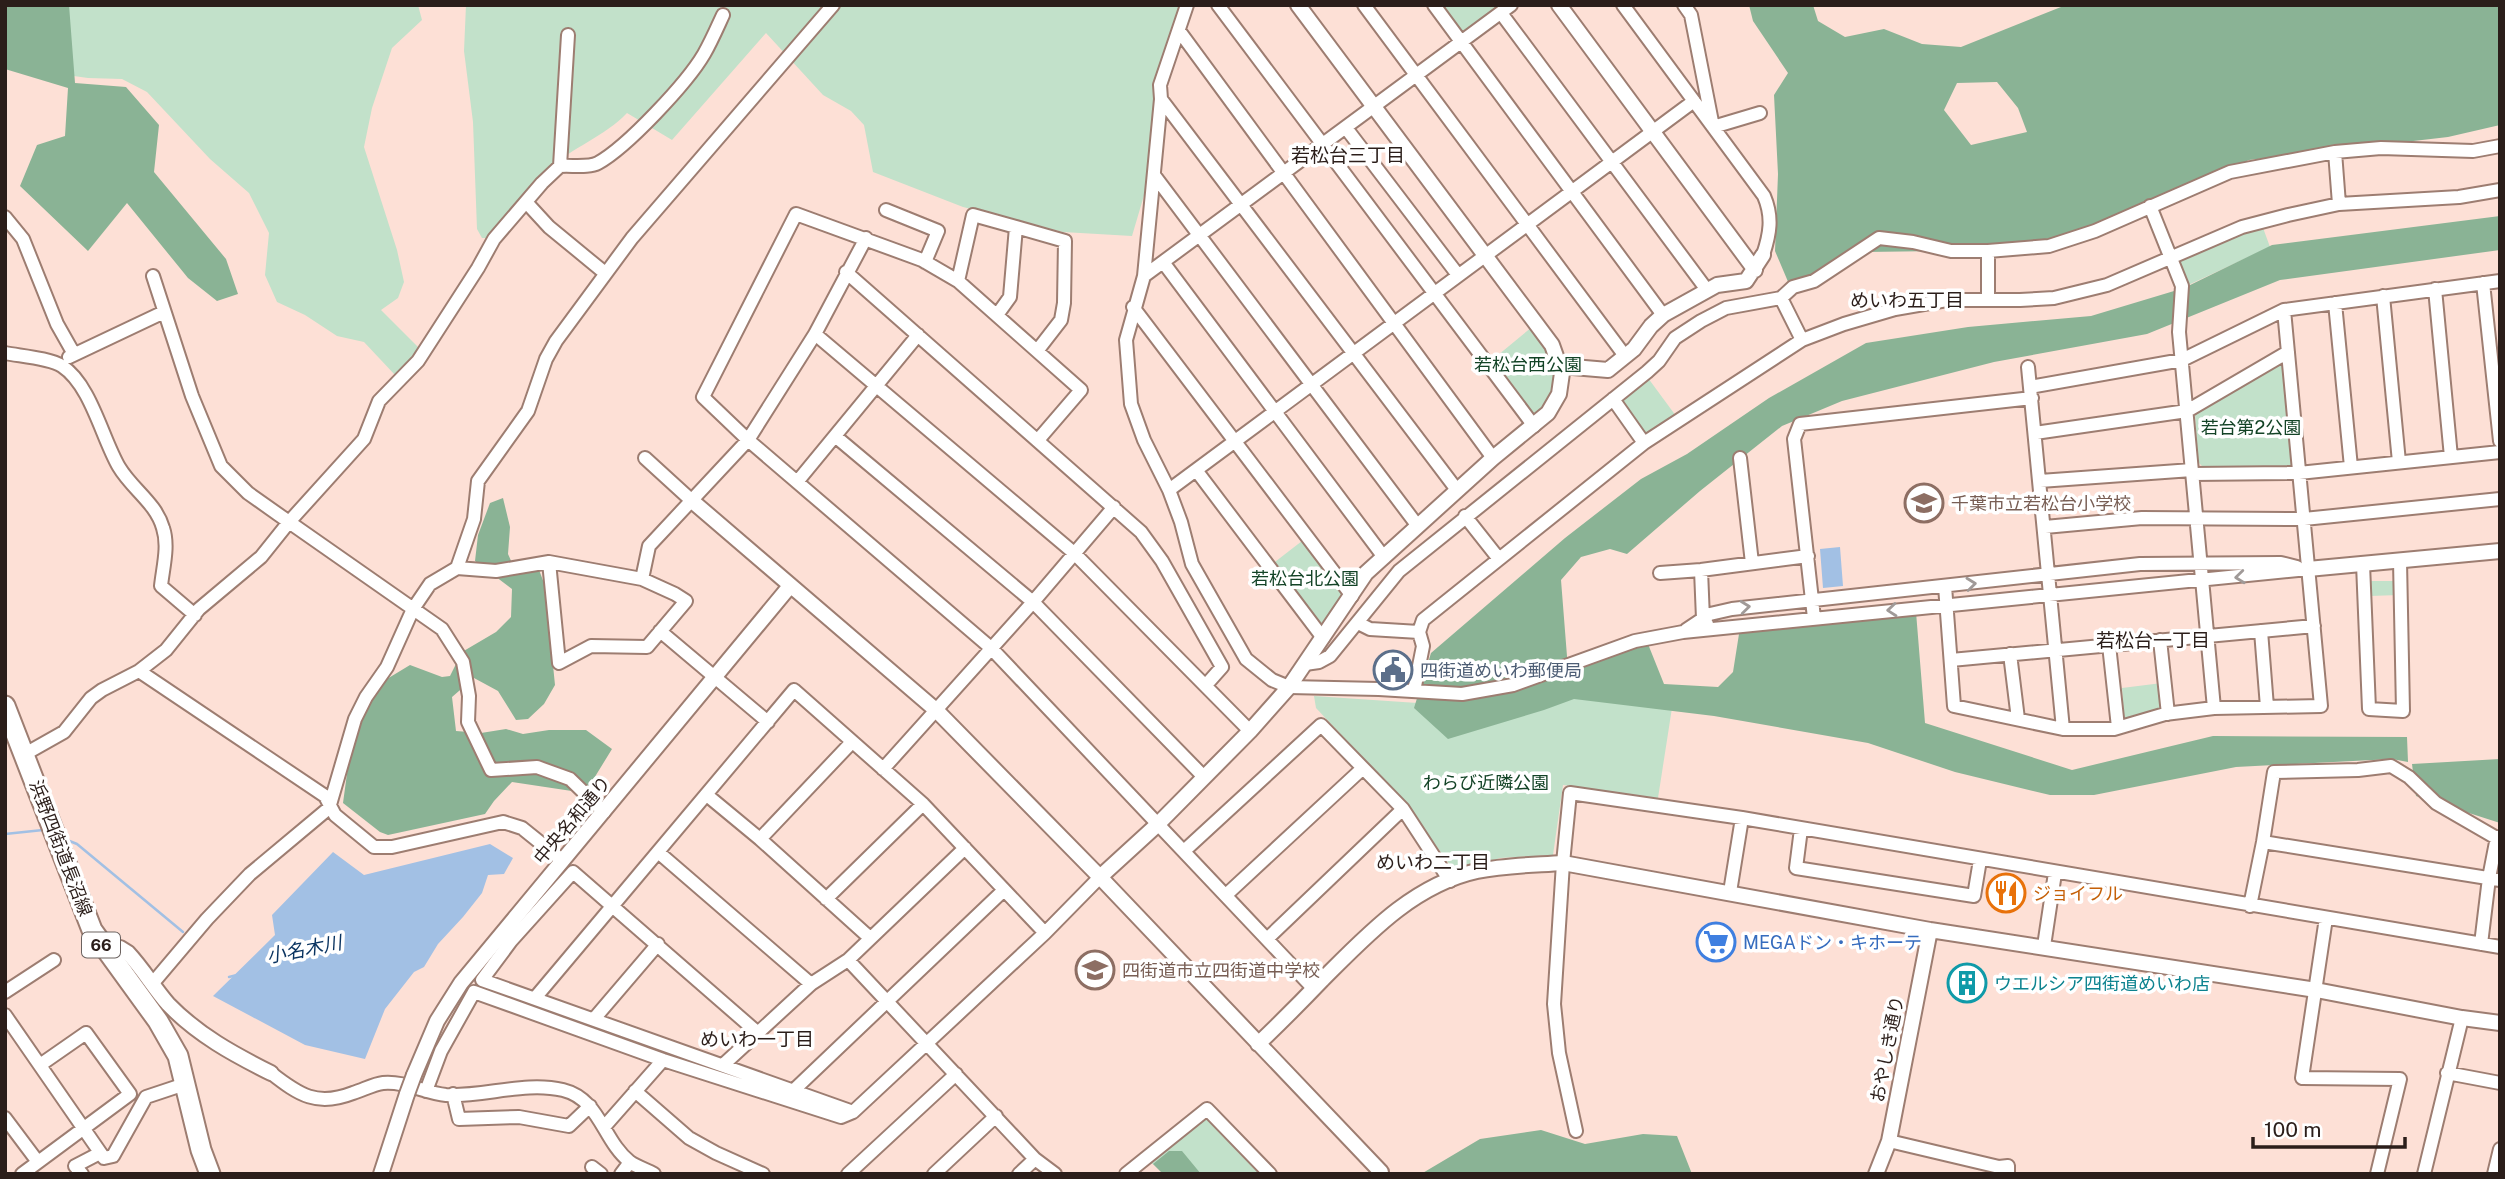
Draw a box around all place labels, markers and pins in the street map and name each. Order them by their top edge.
school or university icon: 千葉市立若松台小学校 [1903,482,1945,524]
place label: 千葉市立若松台小学校 [1951,493,2131,514]
public building icon: 四街道めいわ郵便局 [1372,649,1414,691]
place label: 四街道めいわ郵便局 [1420,660,1582,681]
restaurant icon: ジョイフル [1985,872,2027,914]
place label: ジョイフル [2033,883,2123,904]
supermarket icon: MEGAドン・キホーテ [1695,921,1737,963]
place label: MEGAドン・キホーテ [1743,932,1922,953]
school or university icon: 四街道市立四街道中学校 [1074,949,1116,991]
place label: 四街道市立四街道中学校 [1122,960,1320,981]
building icon: ウエルシア四街道めいわ店 [1946,962,1988,1004]
place label: ウエルシア四街道めいわ店 [1994,973,2210,994]

